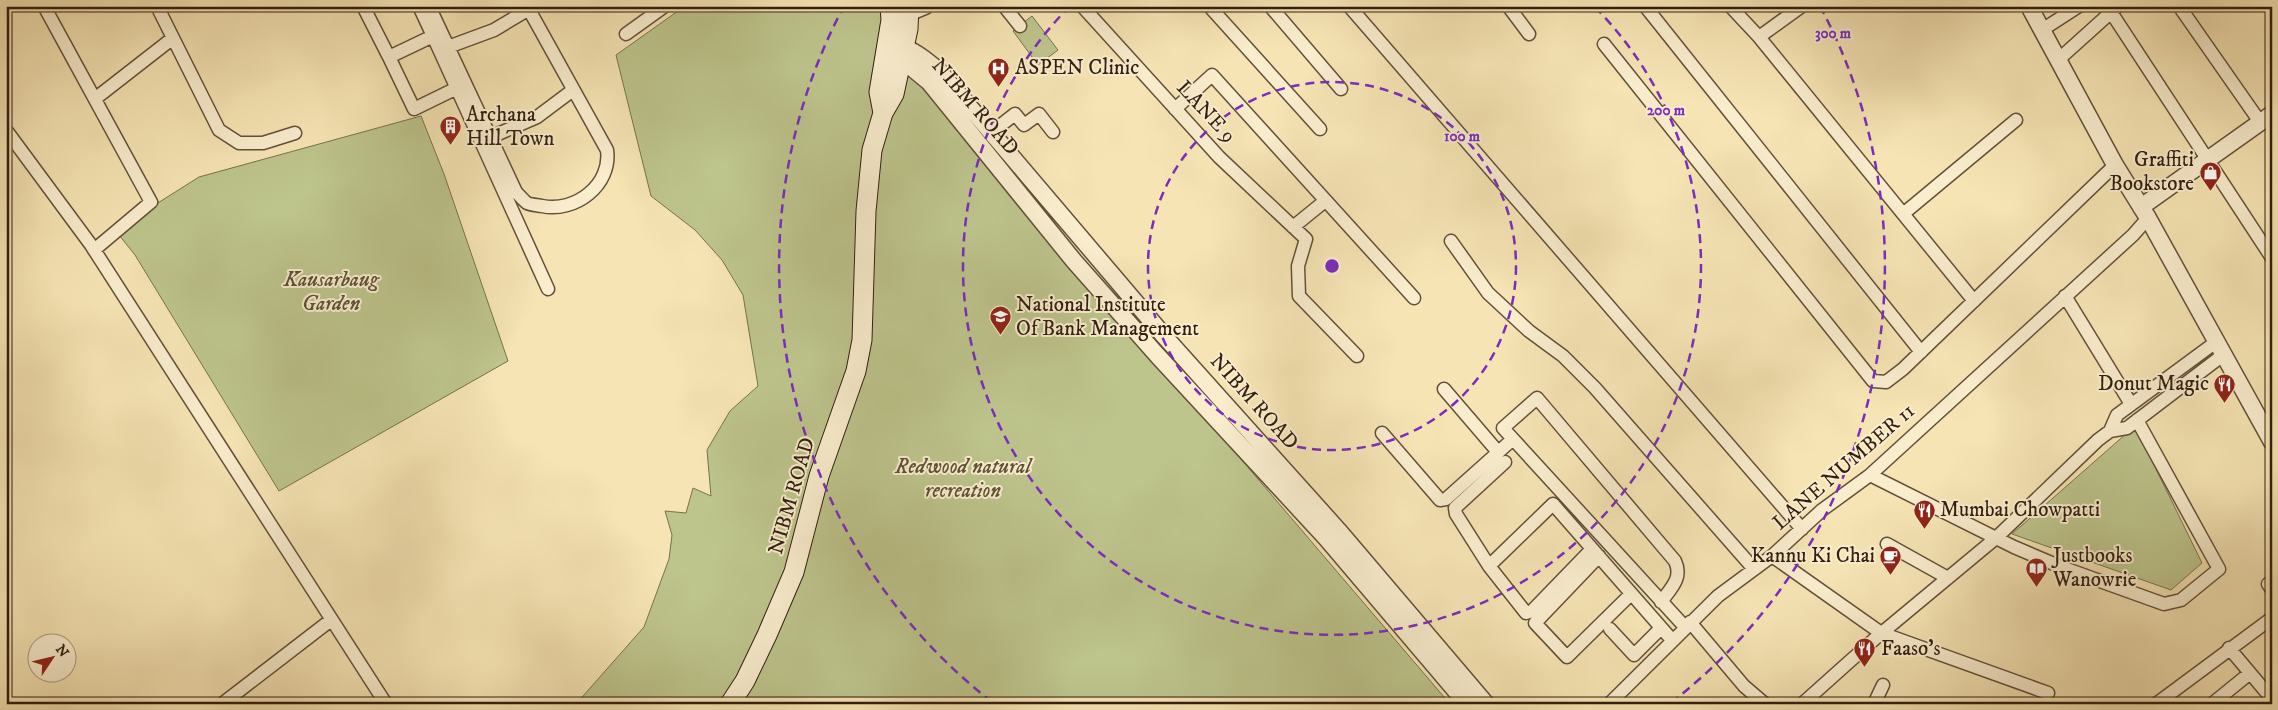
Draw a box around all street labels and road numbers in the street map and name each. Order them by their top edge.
street label: NIBM ROAD [926,53,1024,161]
street label: LANE 9 [1171,75,1241,149]
street label: NIBM ROAD [1204,349,1304,455]
street label: LANE NUMBER 11 [1767,398,1921,536]
street label: NIBM ROAD [763,435,821,557]

